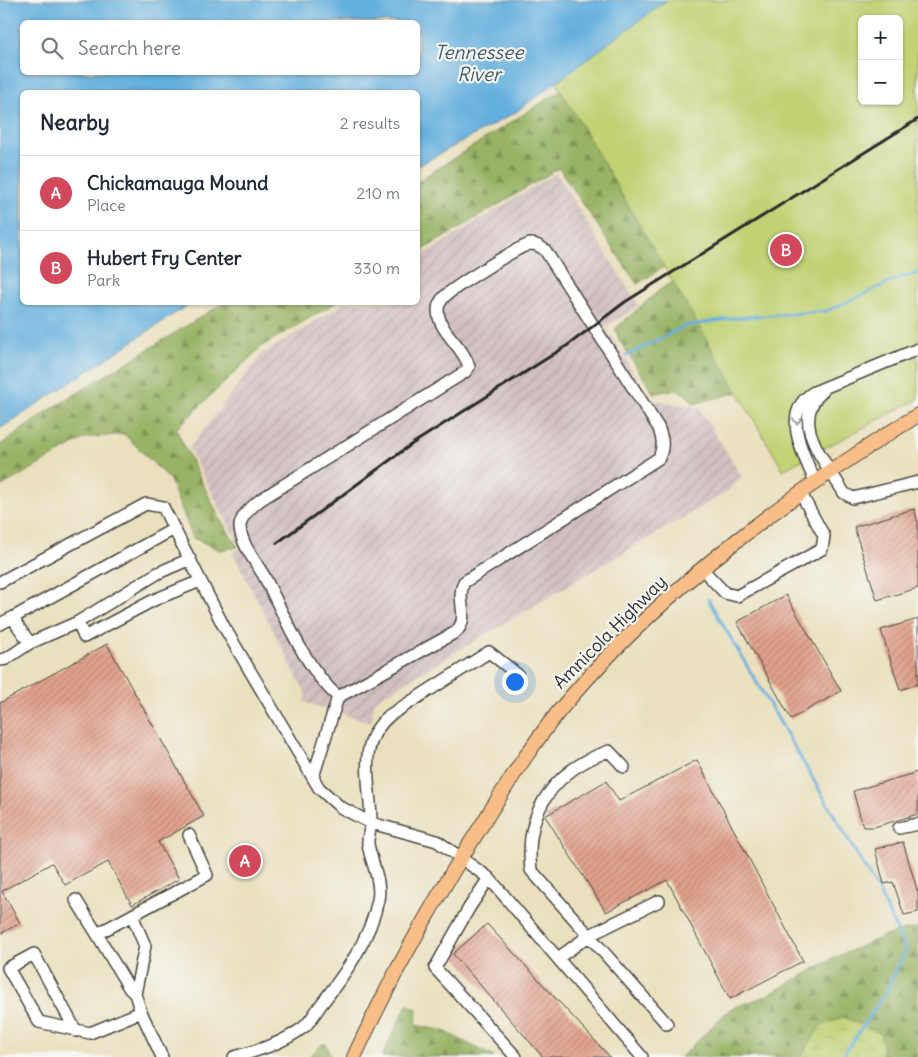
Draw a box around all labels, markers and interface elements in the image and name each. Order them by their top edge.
map controls [858,15,903,105]
button: + [858,15,903,60]
search box [20,20,420,75]
icon: search [38,34,66,62]
text: Search here [78,36,181,60]
water label: Tennessee River [435,40,525,86]
button: − [858,60,903,105]
text: Nearby [40,109,110,136]
text: 2 results [340,113,400,133]
text: Chickamauga Mound [87,171,268,195]
text: A [51,183,61,203]
text: 210 m [357,183,400,203]
text: Place [87,195,126,215]
pin: B [770,231,802,269]
text: Hubert Fry Center [87,246,241,270]
text: B [51,258,61,278]
text: 330 m [353,258,400,278]
text: Park [87,270,120,290]
one-way arrow [792,418,802,425]
street label: Amnicola Highway [548,570,671,693]
your location [502,669,528,695]
pin: A [229,842,261,880]

